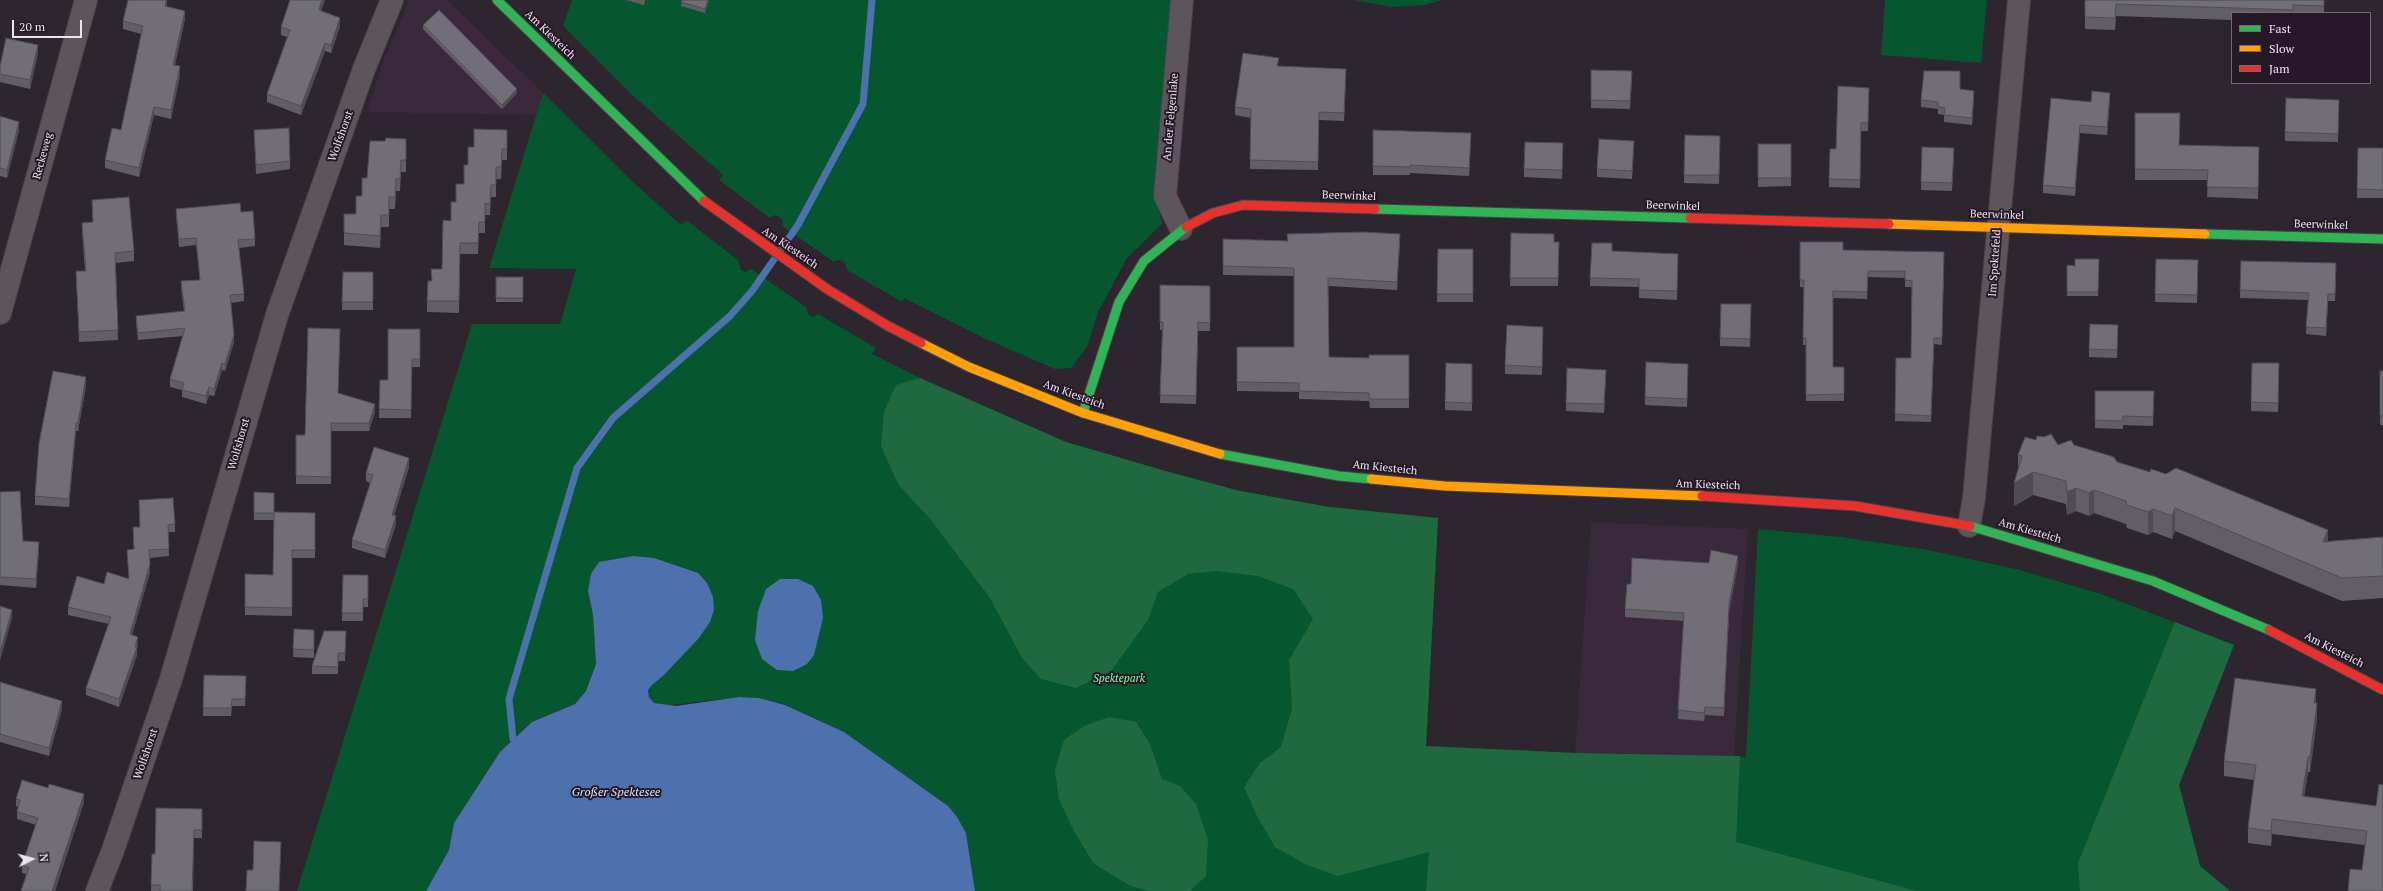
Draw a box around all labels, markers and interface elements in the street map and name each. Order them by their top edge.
street label: Am Kiesteich [522,8,578,62]
scale bar [14,12,84,38]
legend [2231,12,2371,84]
text: 20 m [19,19,45,34]
text: Fast [2269,21,2291,36]
text: Slow [2269,41,2294,56]
text: Jam [2269,61,2290,76]
street label: An der Felgenlake [1161,73,1181,161]
street label: Wolfshorst [326,109,356,163]
street label: Reckeweg [30,131,56,181]
street label: Beerwinkel [1322,188,1376,204]
street label: Beerwinkel [1646,198,1700,214]
street label: Beerwinkel [1970,207,2024,223]
street label: Beerwinkel [2294,217,2348,233]
street label: Am Kiesteich [759,224,821,272]
street label: Im Spektefeld [1986,229,2004,297]
street label: Am Kiesteich [1041,378,1107,412]
street label: Wolfshorst [225,417,253,471]
street label: Am Kiesteich [1352,458,1418,478]
street label: Am Kiesteich [1675,477,1741,493]
street label: Am Kiesteich [1997,516,2063,546]
street label: Am Kiesteich [2302,629,2366,671]
park label: Spektepark [1093,672,1145,686]
street label: Wolfshorst [131,727,161,781]
water label: Großer Spektesee [572,786,660,800]
north arrow [12,839,52,879]
text: N [37,853,51,863]

